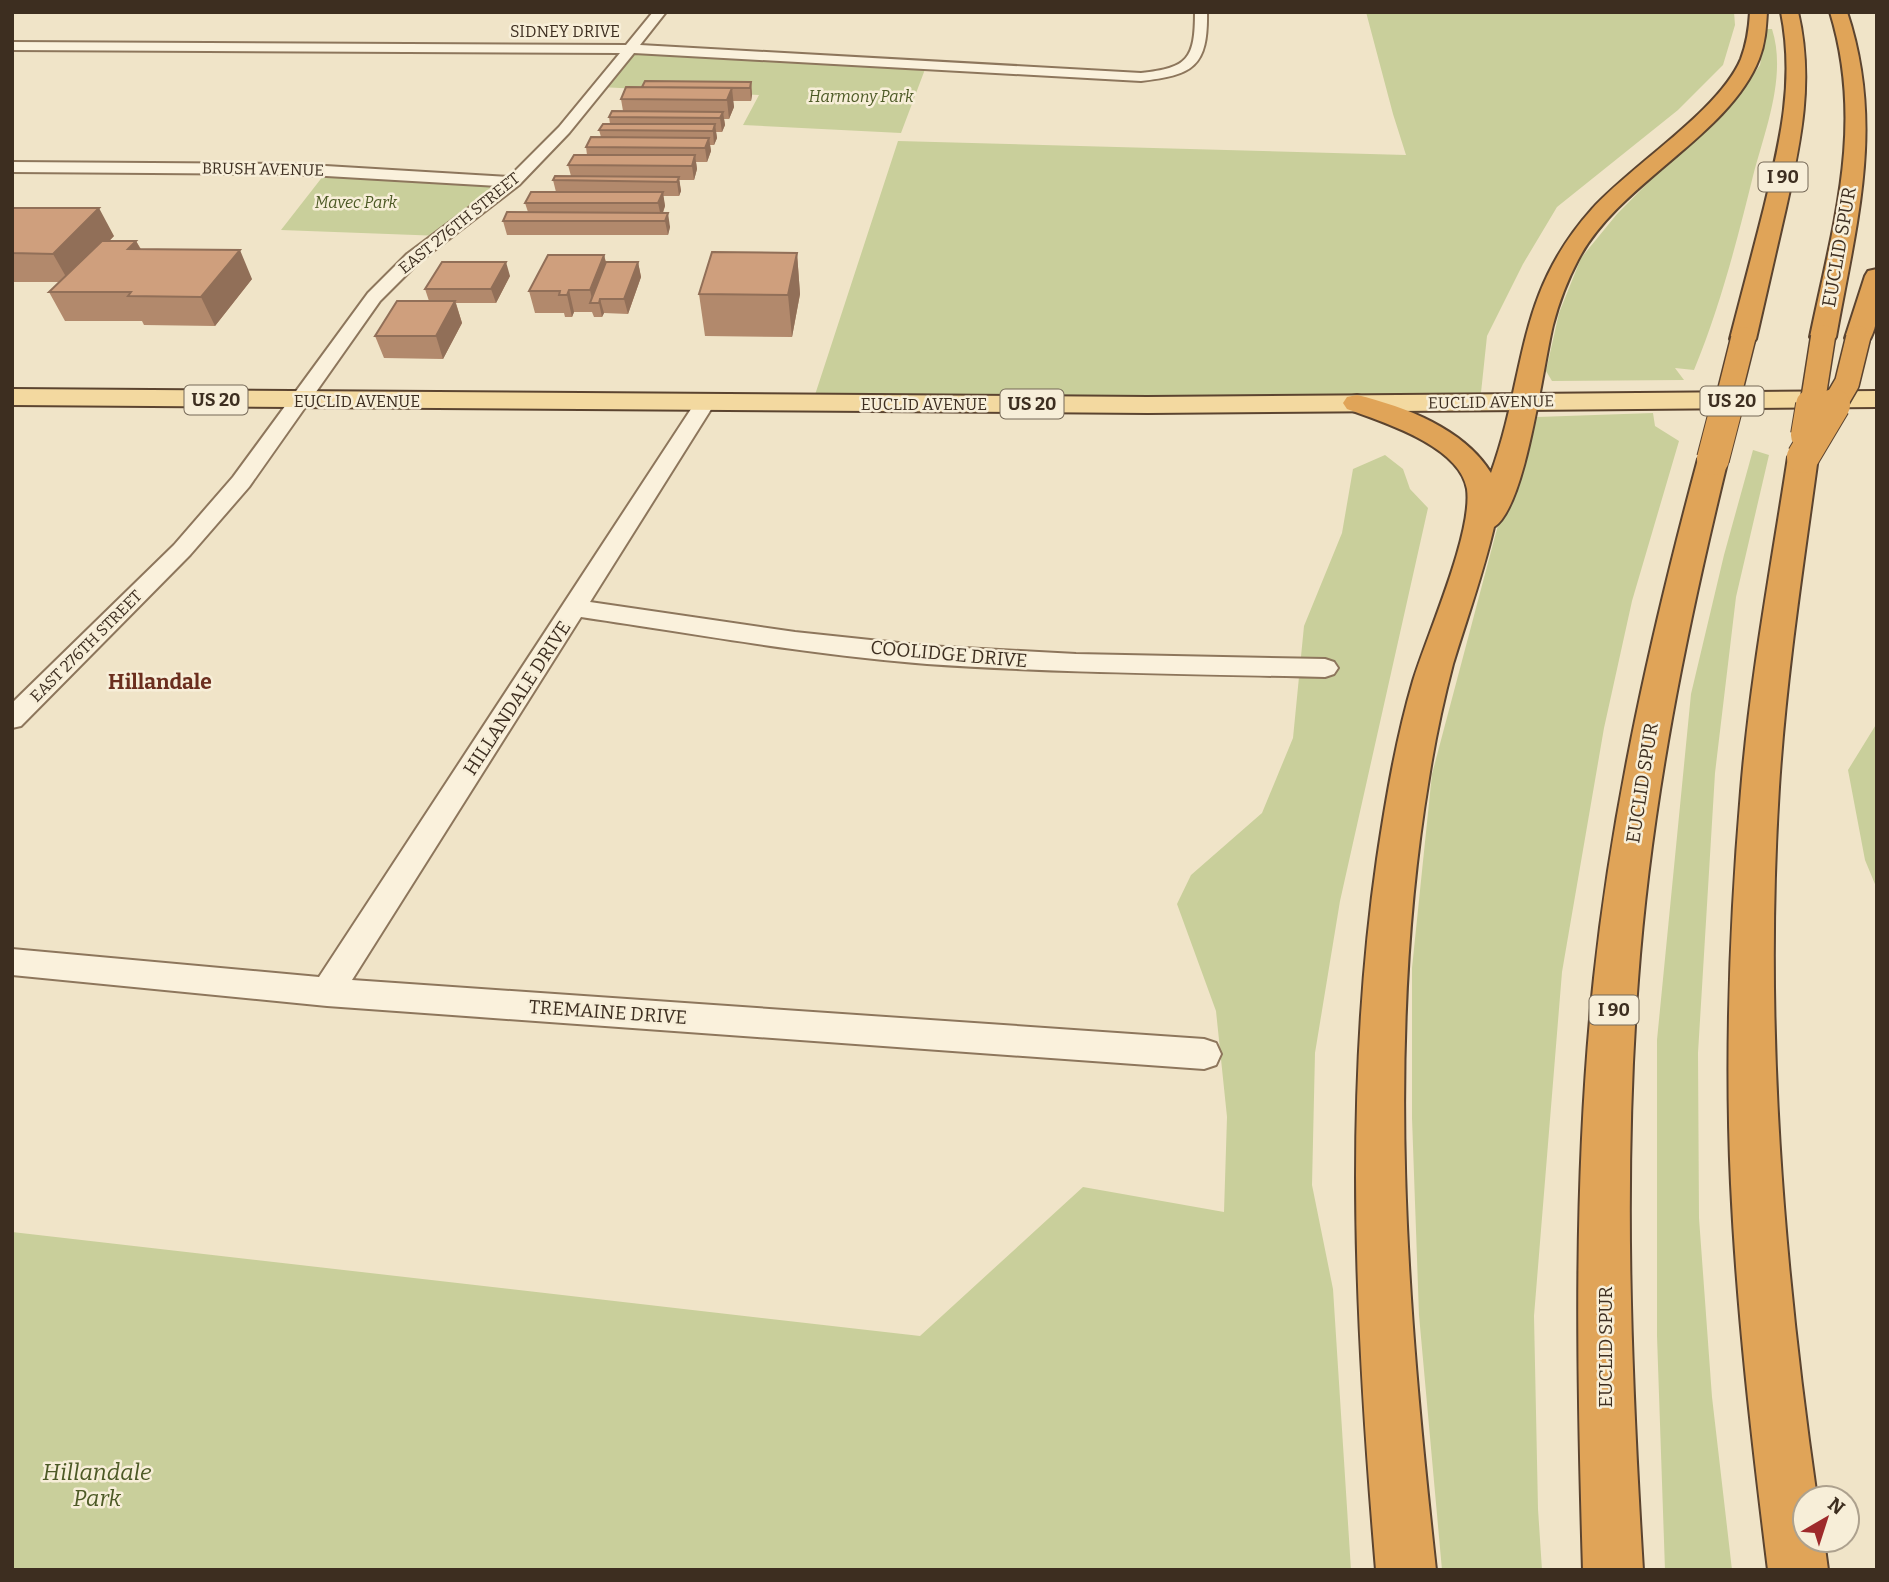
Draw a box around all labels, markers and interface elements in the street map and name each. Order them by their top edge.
street label: SIDNEY DRIVE [510,22,620,41]
park label: Harmony Park [808,87,914,106]
street label: BRUSH AVENUE [202,158,324,180]
road number: I 90 [1758,162,1808,192]
street label: EAST 276TH STREET [395,168,523,278]
street label: EUCLID SPUR [1817,185,1861,309]
park label: Mavec Park [315,193,398,212]
road number: US 20 [184,386,248,414]
road number: US 20 [1700,386,1764,416]
road number: US 20 [1000,390,1064,418]
street label: EUCLID AVENUE [1428,391,1554,413]
street label: EUCLID AVENUE [294,392,420,411]
street label: EUCLID AVENUE [861,395,987,414]
street label: EAST 276TH STREET [26,586,146,706]
street label: HILLANDALE DRIVE [458,616,576,780]
street label: COOLIDGE DRIVE [870,636,1028,672]
district label: Hillandale [108,669,212,695]
street label: EUCLID SPUR [1621,721,1663,845]
street label: TREMAINE DRIVE [528,995,688,1029]
road number: I 90 [1590,995,1638,1024]
street label: EUCLID SPUR [1594,1286,1617,1408]
park label: Hillandale Park [43,1458,152,1512]
north arrow [1791,1484,1861,1554]
text: N [1823,1493,1850,1520]

